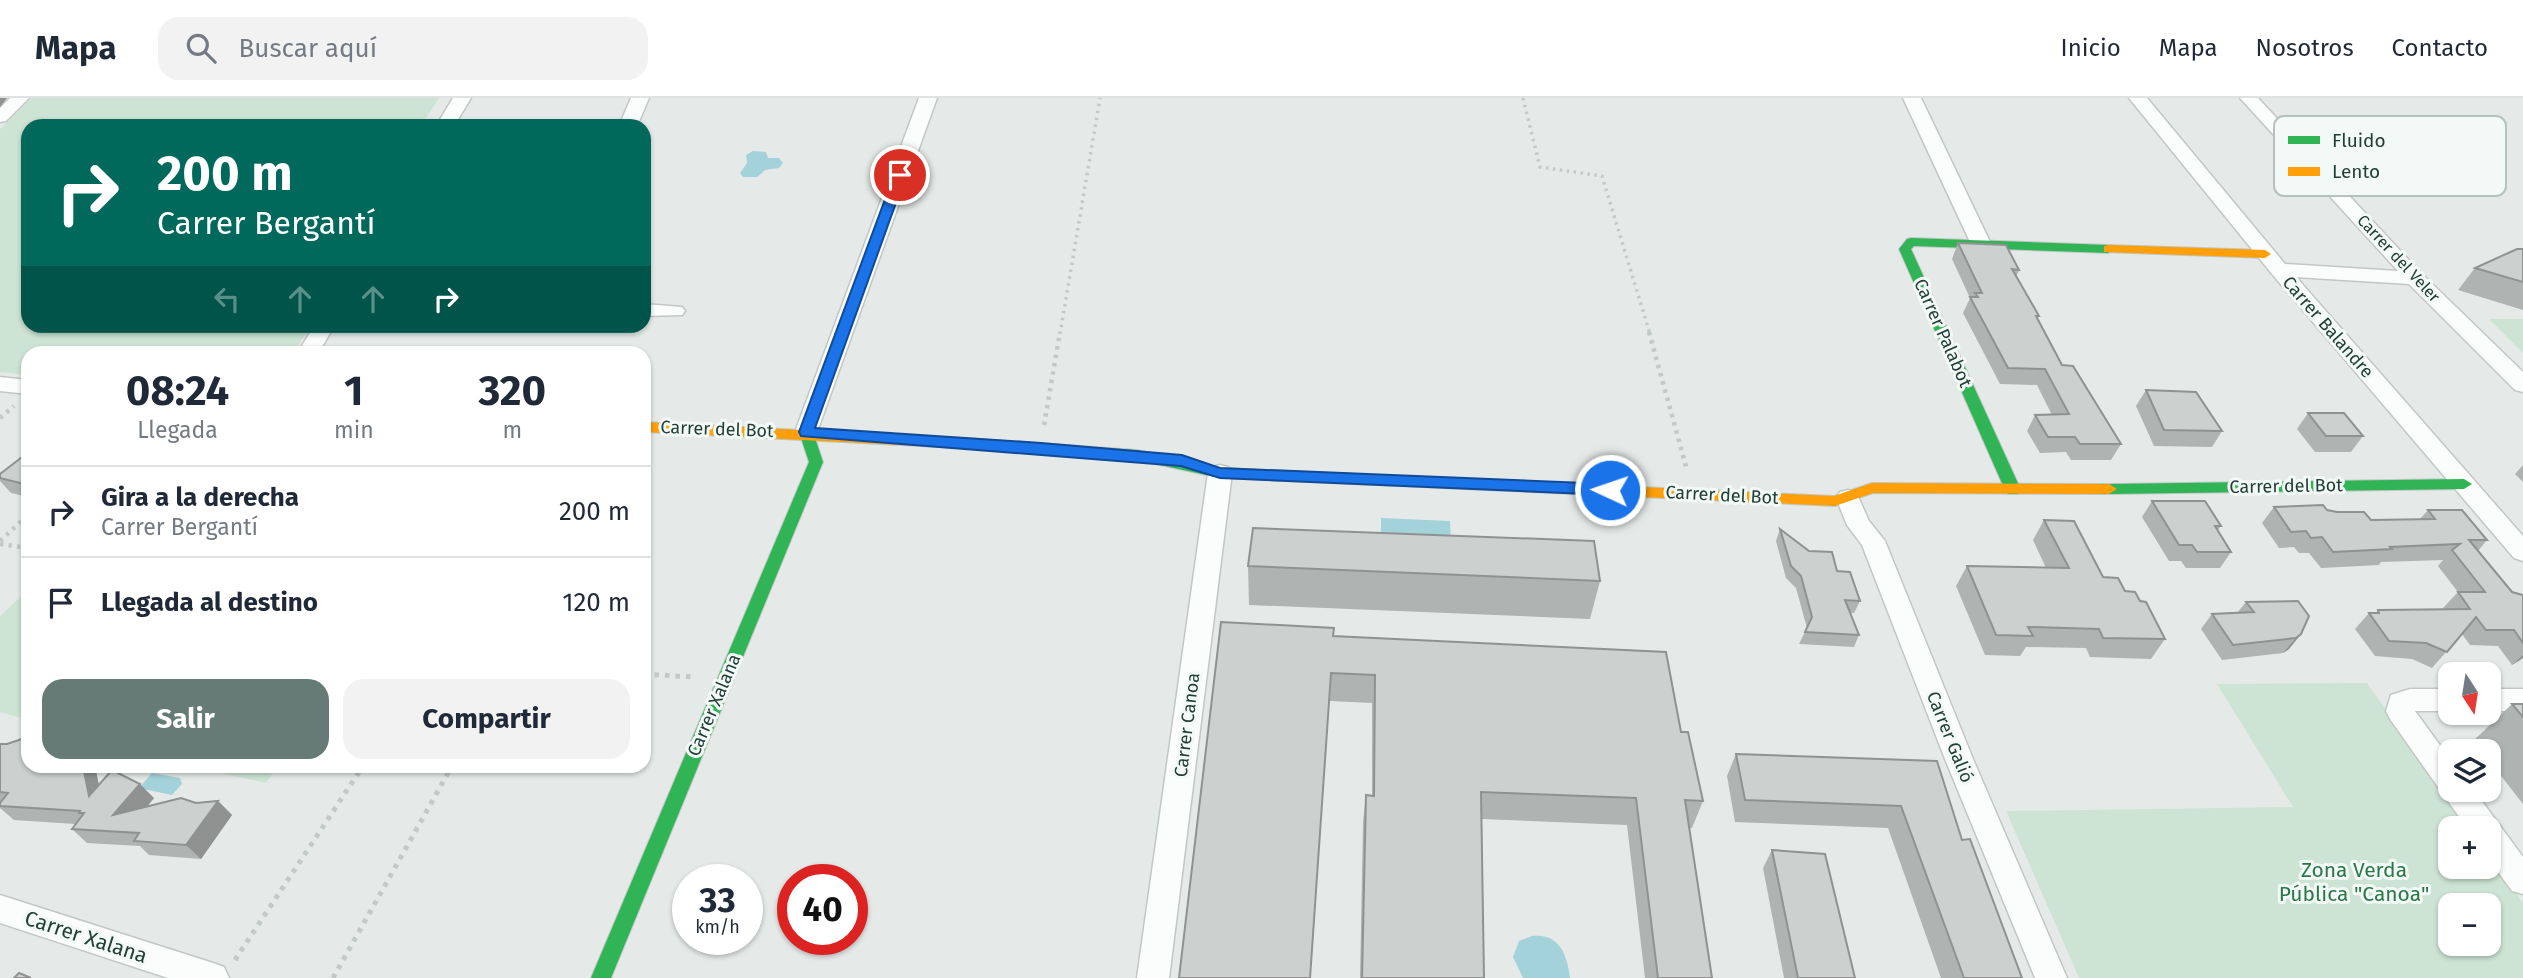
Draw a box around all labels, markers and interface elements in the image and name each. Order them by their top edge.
search box [158,17,648,80]
text: Mapa [35,28,116,68]
icon: search [182,29,220,67]
text: Buscar aquí [238,33,377,64]
text: Inicio [2061,34,2121,62]
text: Mapa [2159,34,2218,62]
text: Nosotros [2256,34,2354,62]
text: Contacto [2392,34,2488,62]
legend [2274,116,2506,196]
text: Fluido [2332,129,2386,152]
text: 200 m [157,144,293,203]
pin [870,145,930,205]
icon: right [42,147,133,238]
icon: arrive [881,156,919,194]
text: Lento [2332,160,2380,183]
text: Carrer Bergantí [157,204,376,242]
street label: Carrer del Veler [2353,211,2444,307]
street label: Carrer Balandre [2278,272,2378,382]
street label: Carrer Palabot [1909,275,1977,391]
icon: left [208,280,246,318]
icon: ahead [281,280,319,318]
icon: ahead [354,280,392,318]
icon: right [427,280,465,318]
text: 08:24 [126,366,229,416]
text: 1 [344,366,364,416]
text: 320 [478,366,546,416]
text: Llegada [137,416,218,444]
text: min [334,416,374,444]
text: m [502,416,522,444]
street label: Carrer del Bot [660,416,774,442]
position arrow [1573,453,1647,527]
street label: Carrer del Bot [2229,474,2343,498]
street label: Carrer del Bot [1665,481,1780,509]
text: Gira a la derecha [101,482,299,513]
icon: right [42,493,80,531]
text: 200 m [559,496,630,527]
text: Carrer Bergantí [101,513,258,541]
icon: arrive [42,584,80,622]
text: Llegada al destino [101,587,318,618]
text: 120 m [562,587,630,618]
street label: Carrer Xalana [683,650,745,760]
north arrow [2438,662,2501,724]
map controls [2438,662,2501,956]
street label: Carrer Canoa [1170,672,1204,778]
button: Salir [42,679,329,759]
button: Compartir [343,679,630,759]
street label: Carrer Galió [1922,688,1978,786]
button: layers [2438,739,2501,802]
button: + [2438,816,2501,879]
park label: Zona Verda Pública "Canoa" [2279,857,2429,907]
speed limit sign: 40 [777,864,868,955]
text: 33 [699,879,736,921]
button: − [2438,893,2501,956]
street label: Carrer Xalana [21,905,151,969]
text: km/h [695,916,740,938]

